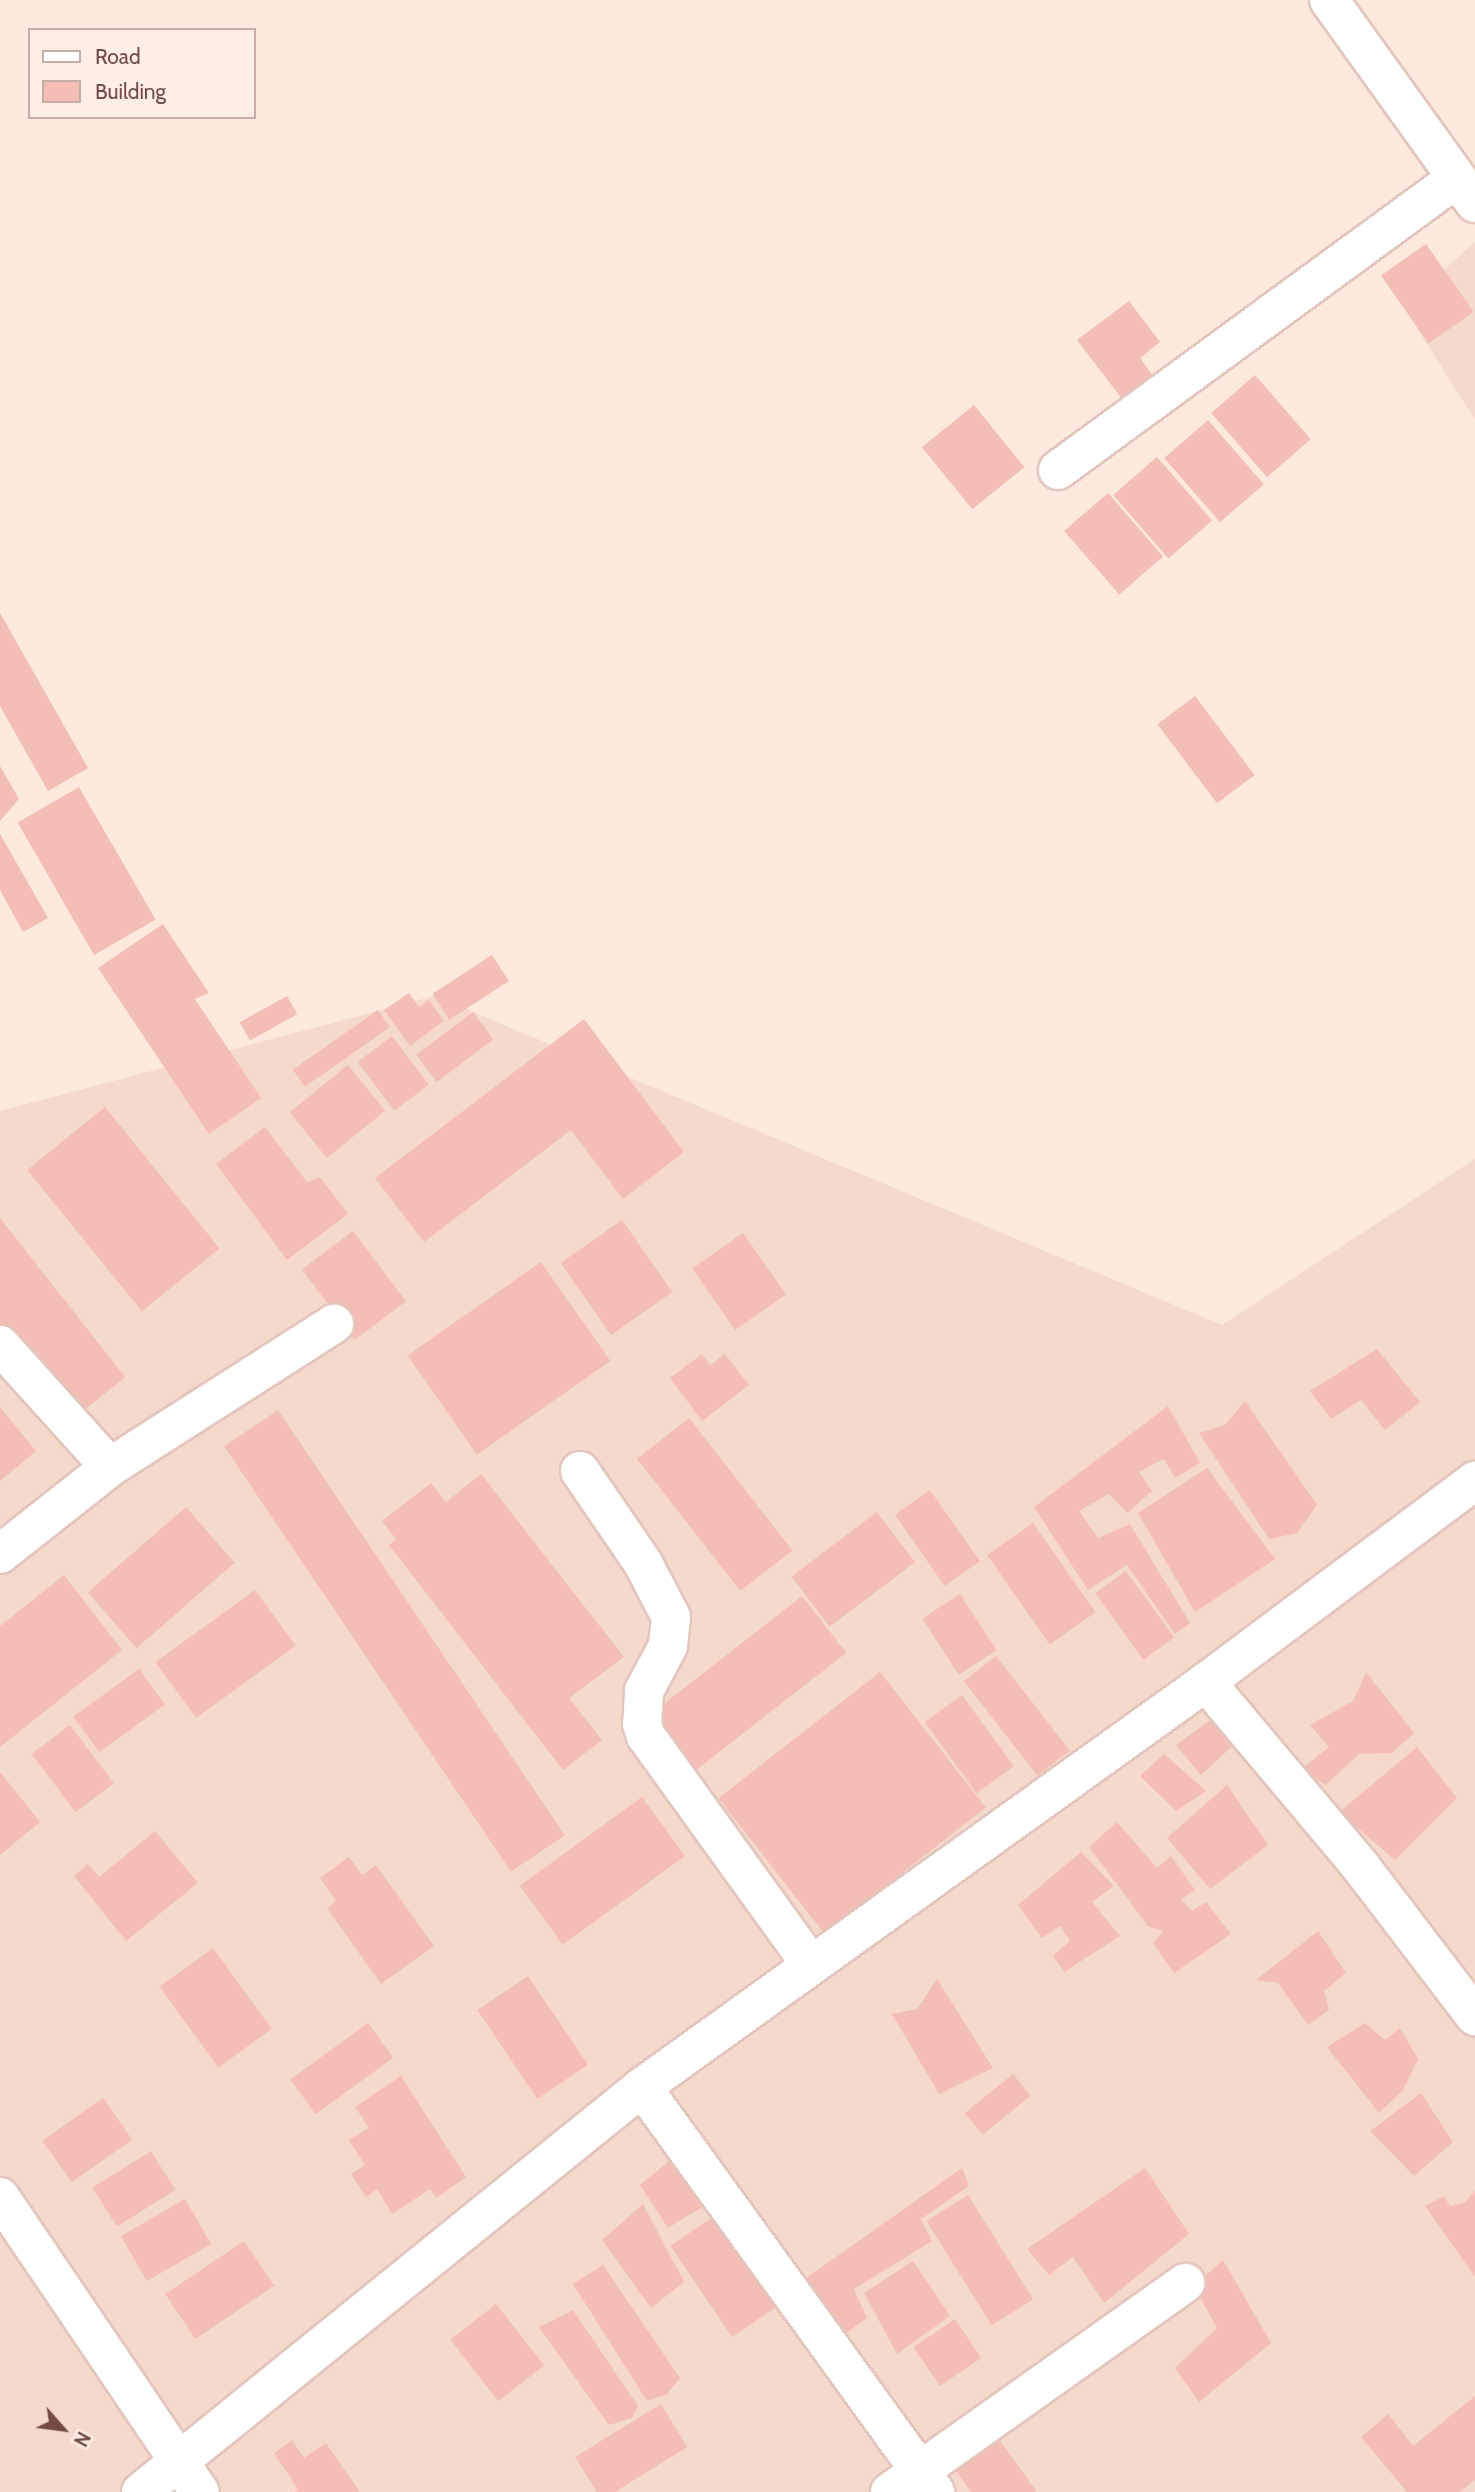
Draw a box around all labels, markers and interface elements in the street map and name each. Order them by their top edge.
legend [28,28,256,119]
text: Road [95,44,141,69]
text: Building [95,79,166,104]
north arrow [28,2394,98,2464]
text: N [69,2428,95,2450]

